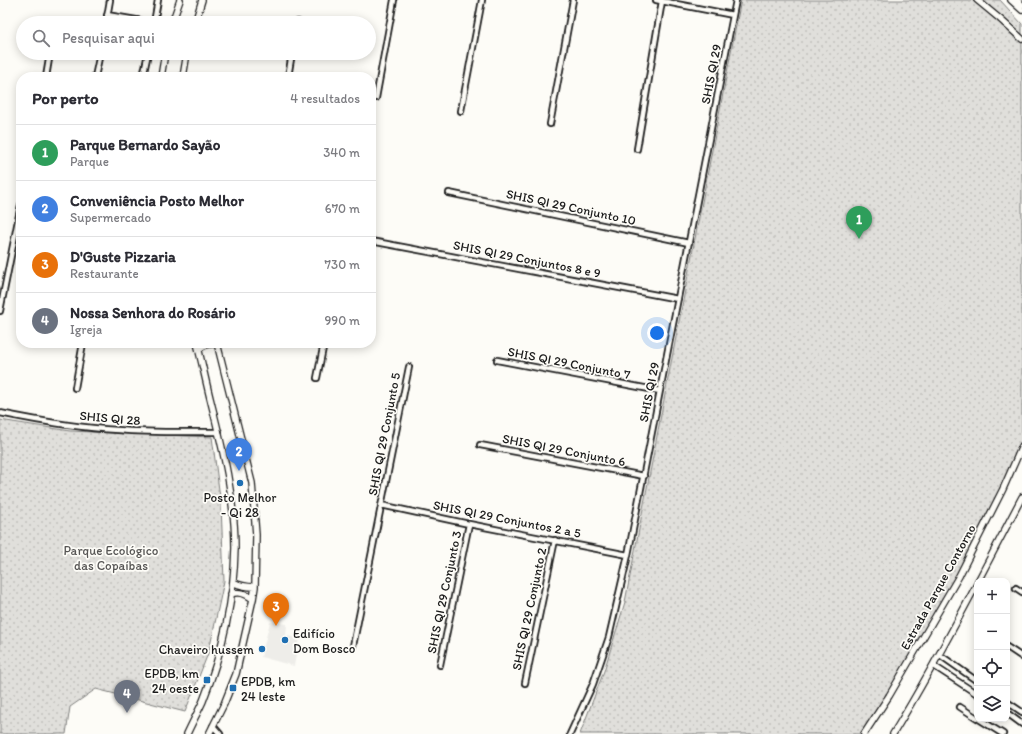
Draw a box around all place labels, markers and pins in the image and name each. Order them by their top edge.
pin: 1 [846,206,872,239]
pin: 2 [226,438,252,471]
marker: Posto Melhor - Qi 28 [235,478,245,488]
place label: Posto Melhor - Qi 28 [204,490,277,520]
pin: 3 [263,593,289,626]
place label: Edifício Dom Bosco [293,626,356,656]
marker: Edifício Dom Bosco [280,635,290,645]
place label: Chaveiro hussem [159,642,254,657]
marker: Chaveiro hussem [257,644,267,654]
place label: EPDB, km 24 oeste [144,666,200,696]
place label: EPDB, km 24 leste [241,674,296,704]
marker: EPDB, km 24 oeste [202,675,212,685]
pin: 4 [114,680,140,713]
marker: EPDB, km 24 leste [228,683,238,693]

